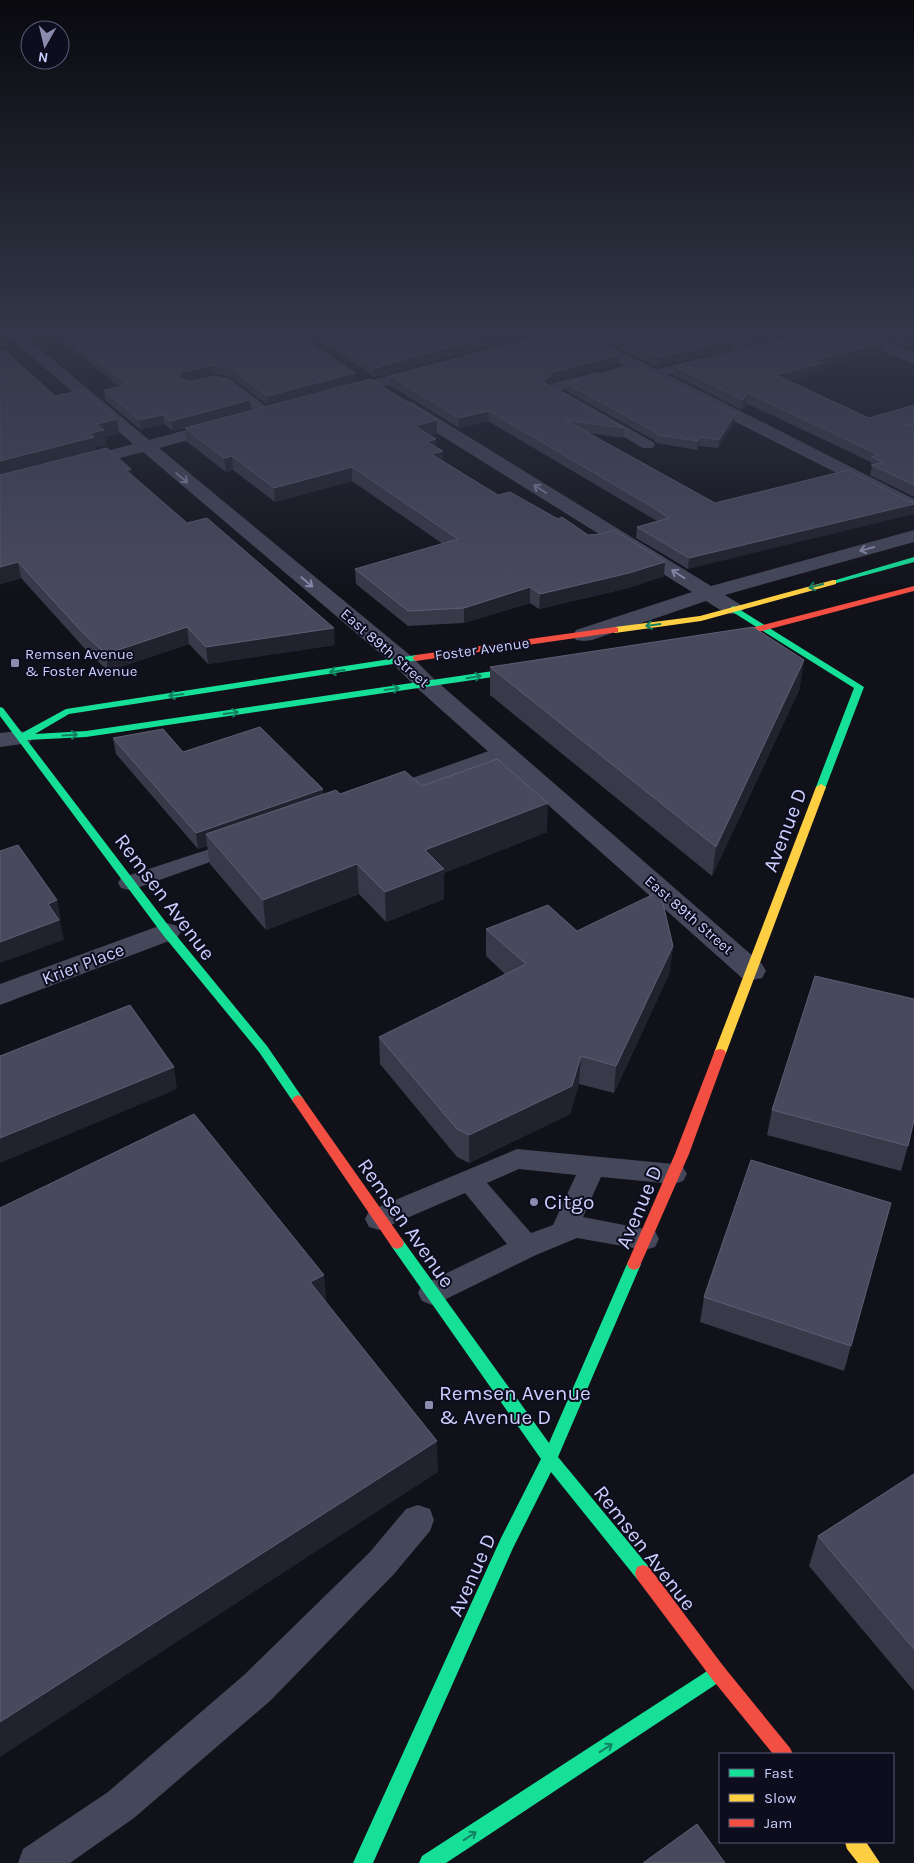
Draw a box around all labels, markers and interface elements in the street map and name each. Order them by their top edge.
north arrow [20,20,70,70]
text: N [37,48,49,66]
one-way arrow [175,472,188,483]
one-way arrow [533,483,547,493]
one-way arrow [859,545,875,554]
one-way arrow [672,568,686,578]
one-way arrow [300,576,313,587]
one-way arrow [809,581,825,591]
street label: East 89th Street [337,605,433,691]
one-way arrow [645,621,661,631]
street label: Foster Avenue [434,633,530,665]
place label: Remsen Avenue & Foster Avenue [25,645,138,680]
marker: Remsen Avenue & Foster Avenue [9,657,21,669]
one-way arrow [329,666,345,676]
one-way arrow [465,672,481,682]
one-way arrow [383,684,399,694]
one-way arrow [169,690,185,700]
one-way arrow [222,708,238,718]
one-way arrow [62,730,78,739]
street label: Avenue D [758,785,812,875]
street label: Remsen Avenue [110,829,220,965]
street label: East 89th Street [641,872,737,958]
street label: Krier Place [39,938,127,990]
street label: Remsen Avenue [353,1154,459,1292]
street label: Avenue D [611,1162,667,1252]
place label: Citgo [544,1190,594,1214]
marker: Citgo [528,1196,540,1208]
place label: Remsen Avenue & Avenue D [439,1381,591,1429]
marker: Remsen Avenue & Avenue D [423,1399,435,1411]
street label: Remsen Avenue [589,1481,701,1615]
street label: Avenue D [443,1530,501,1620]
one-way arrow [599,1742,613,1753]
legend [719,1753,894,1843]
text: Fast [764,1764,794,1782]
text: Slow [764,1789,796,1807]
text: Jam [764,1814,792,1832]
one-way arrow [462,1831,476,1841]

